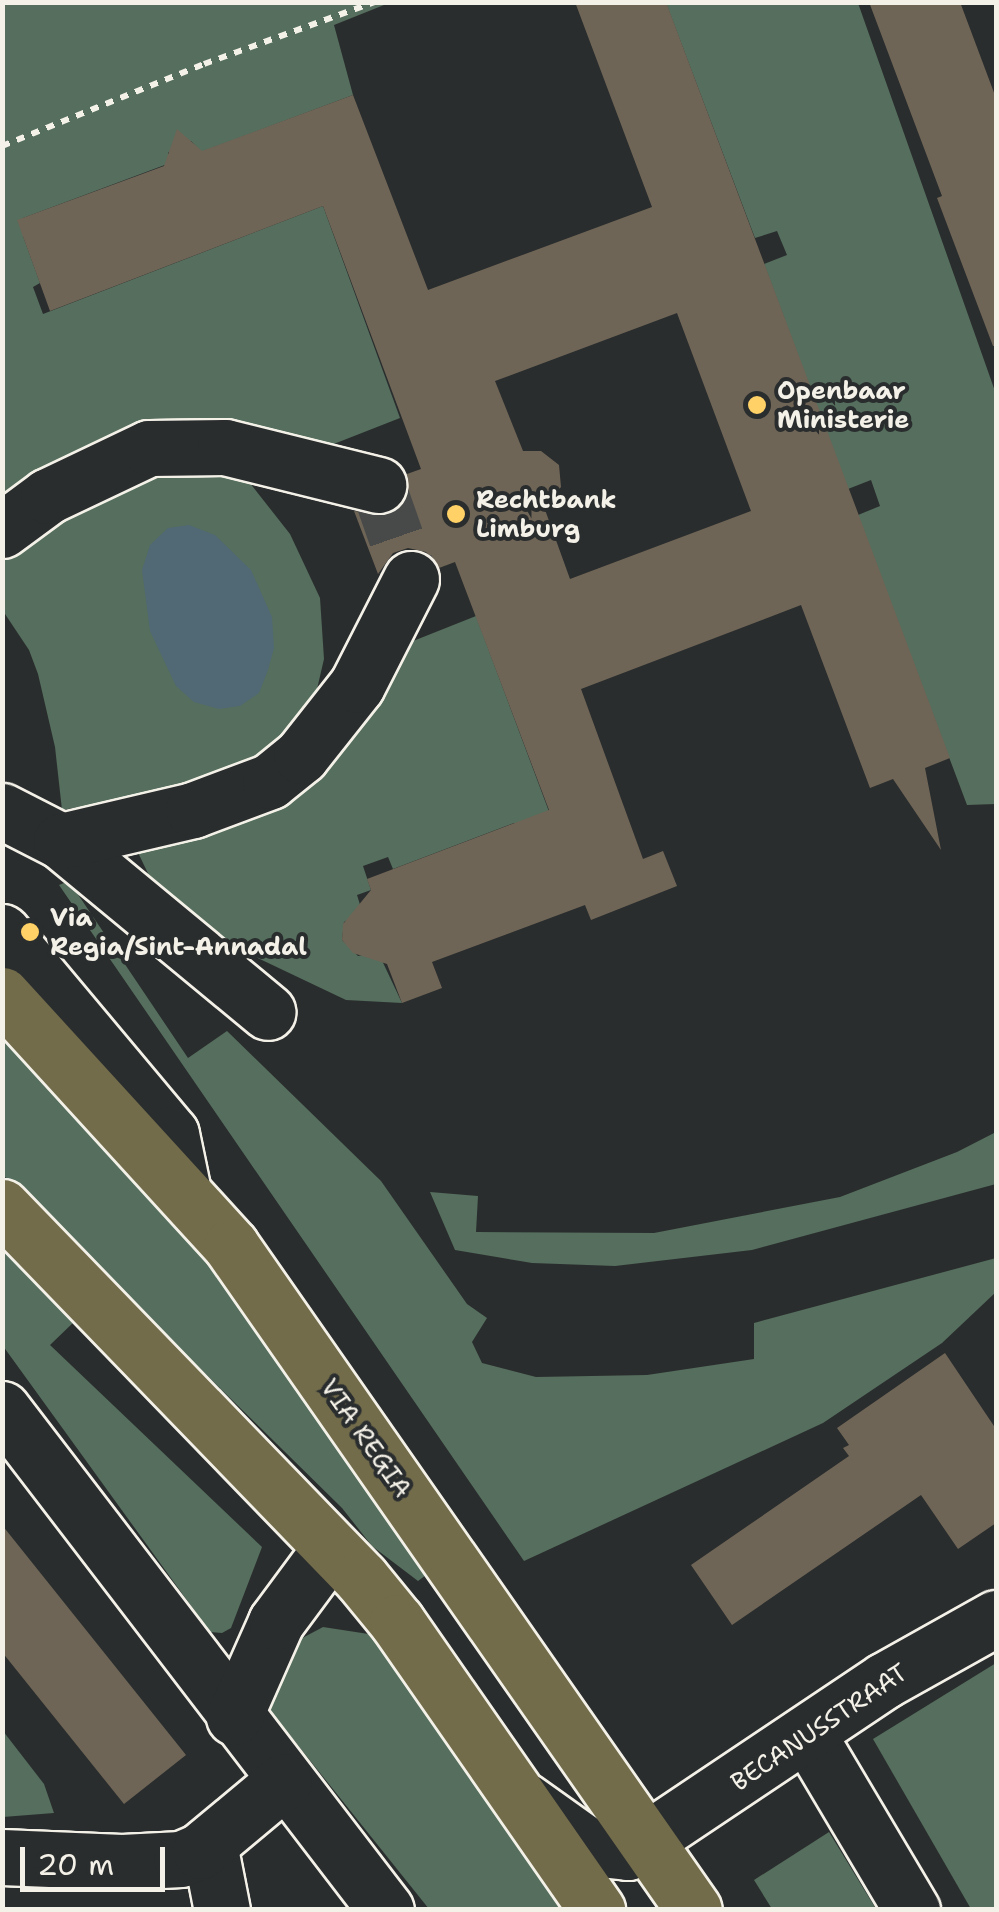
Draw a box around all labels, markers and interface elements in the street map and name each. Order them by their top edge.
place label: Openbaar Ministerie [777,376,909,435]
marker: Openbaar Ministerie [746,394,768,416]
place label: Rechtbank Limburg [476,485,617,544]
marker: Rechtbank Limburg [445,503,467,525]
place label: Via Regia/Sint-Annadal [50,903,307,962]
marker: Via Regia/Sint-Annadal [19,921,41,943]
street label: VIA REGIA [314,1373,418,1503]
street label: BECANUSSTRAAT [725,1657,913,1797]
scale bar [25,1827,170,1889]
text: 20 m [37,1844,114,1885]

